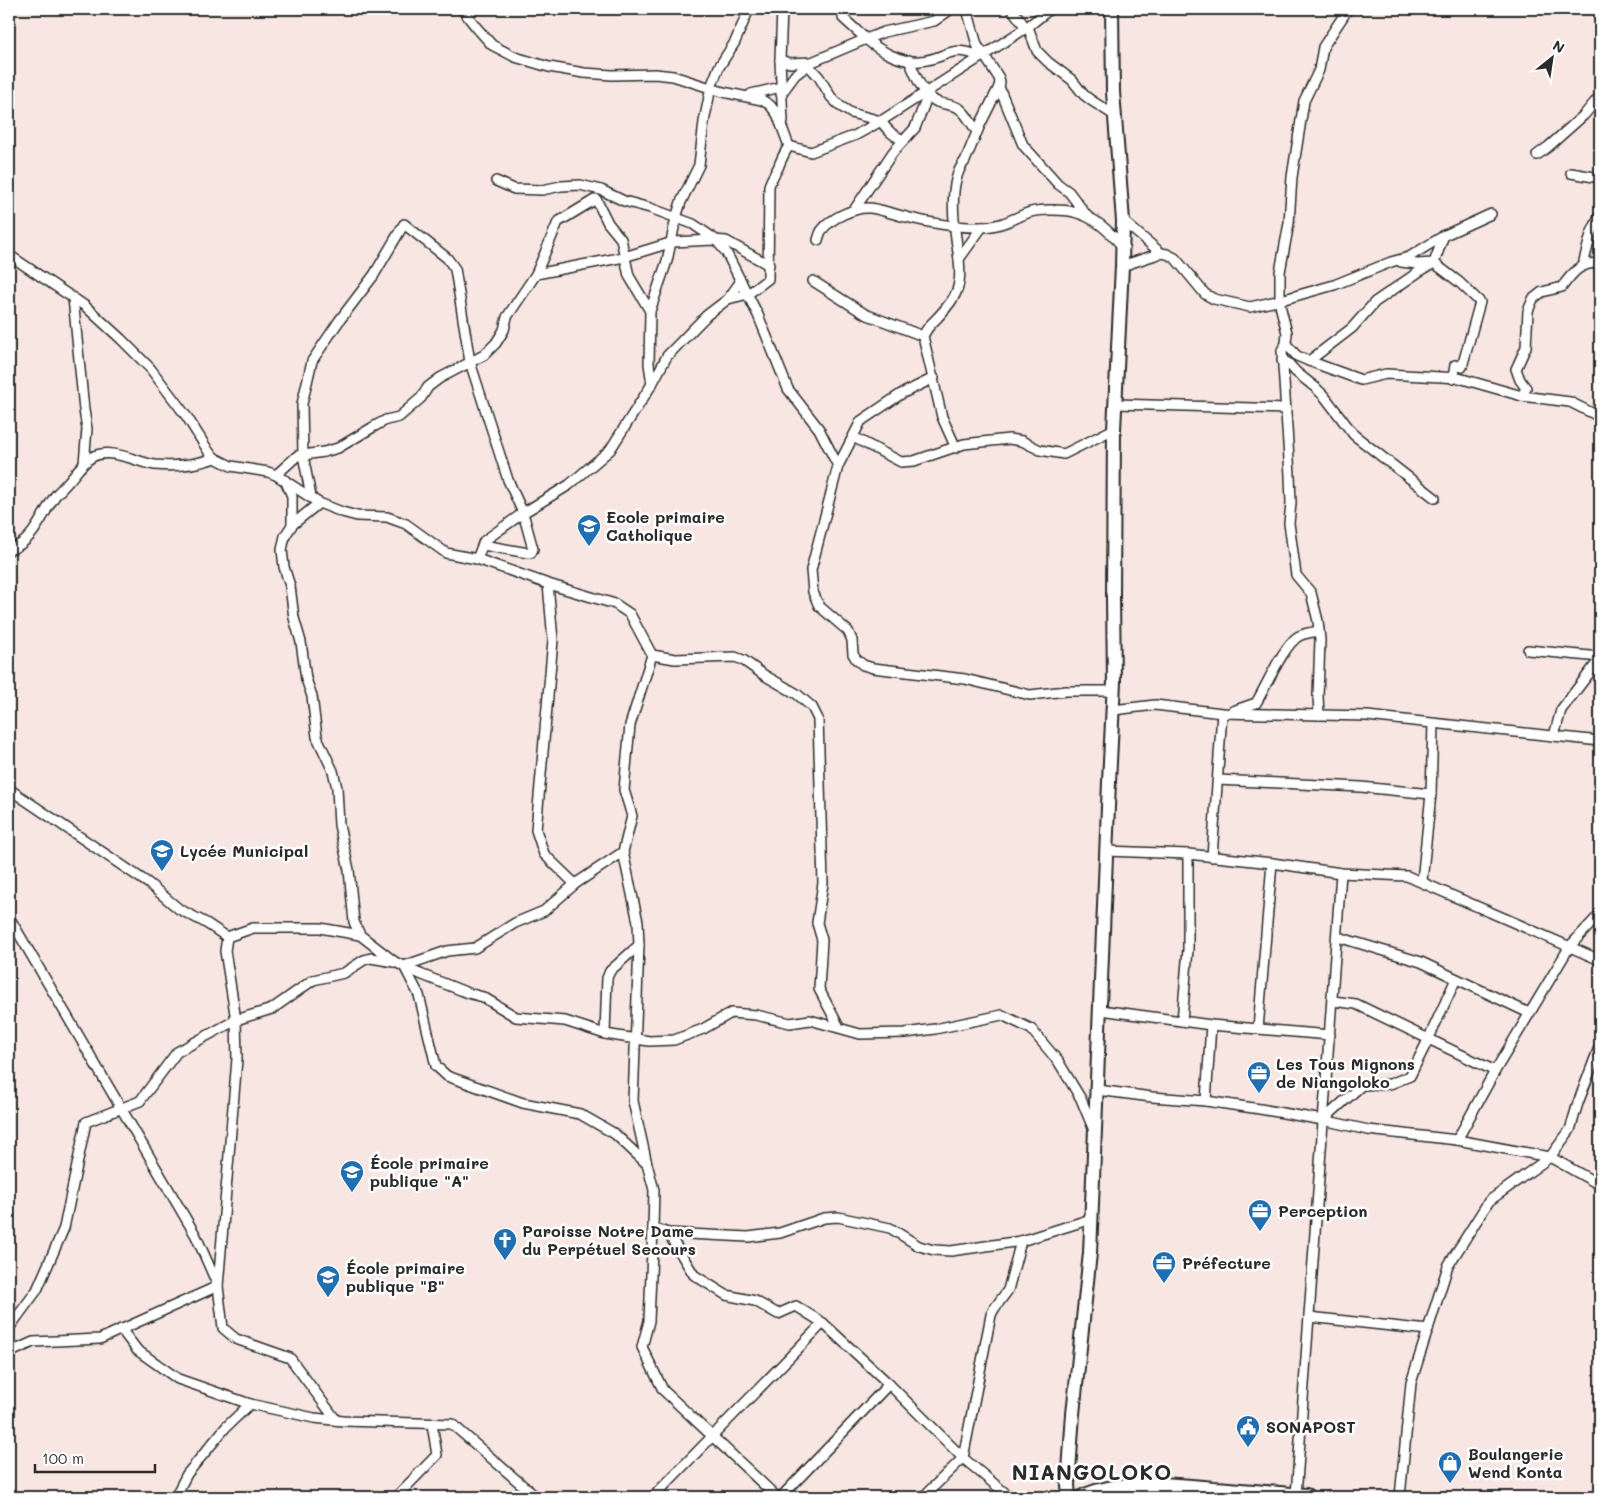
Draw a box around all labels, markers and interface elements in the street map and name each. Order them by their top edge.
north arrow [1526,32,1576,82]
text: N [1549,35,1568,57]
place label: Ecole primaire Catholique [606,506,725,545]
school or university icon: Ecole primaire Catholique [576,513,602,547]
school or university icon: Lycée Municipal [149,838,175,872]
place label: Lycée Municipal [180,840,308,861]
place label: Les Tous Mignons de Niangoloko [1276,1053,1415,1092]
office icon: Les Tous Mignons de Niangoloko [1246,1060,1272,1094]
place label: École primaire publique "A" [370,1152,489,1191]
school or university icon: École primaire publique "A" [339,1159,365,1193]
office icon: Perception [1247,1198,1273,1232]
place label: Perception [1278,1200,1367,1221]
place label: Paroisse Notre Dame du Perpétuel Secours [522,1220,696,1259]
church icon: Paroisse Notre Dame du Perpétuel Secours [492,1227,518,1261]
office icon: Préfecture [1151,1250,1177,1284]
place label: Préfecture [1182,1252,1271,1273]
place label: École primaire publique "B" [346,1257,465,1296]
school or university icon: École primaire publique "B" [315,1264,341,1298]
public building icon: SONAPOST [1235,1414,1261,1448]
place label: SONAPOST [1266,1416,1356,1437]
scale bar [35,1441,155,1473]
place label: Boulangerie Wend Konta [1468,1443,1563,1482]
text: 100 m [42,1448,84,1468]
shop icon: Boulangerie Wend Konta [1437,1450,1463,1484]
district label: NIANGOLOKO [1012,1458,1172,1485]

